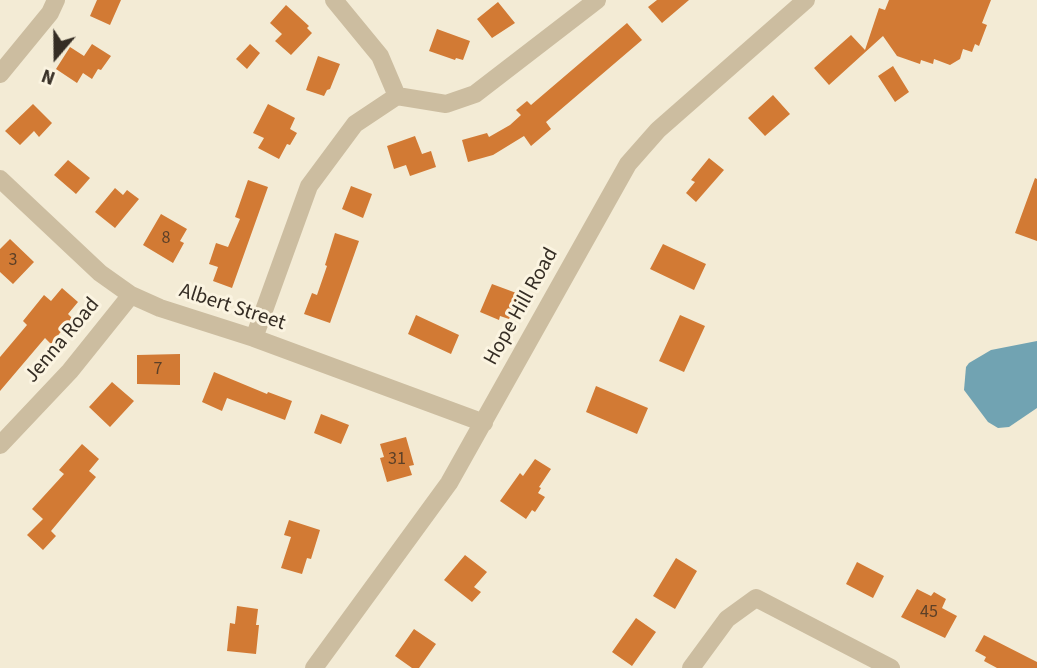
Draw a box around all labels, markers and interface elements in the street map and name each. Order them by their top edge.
north arrow [21,21,91,91]
text: N [38,61,59,91]
house number: 8 [162,228,170,250]
street label: Hope Hill Road [479,244,565,370]
house number: 3 [9,250,17,272]
street label: Albert Street [176,279,288,337]
street label: Jenna Road [20,293,106,389]
house number: 7 [154,359,162,381]
house number: 31 [388,449,406,471]
house number: 45 [920,602,938,624]

